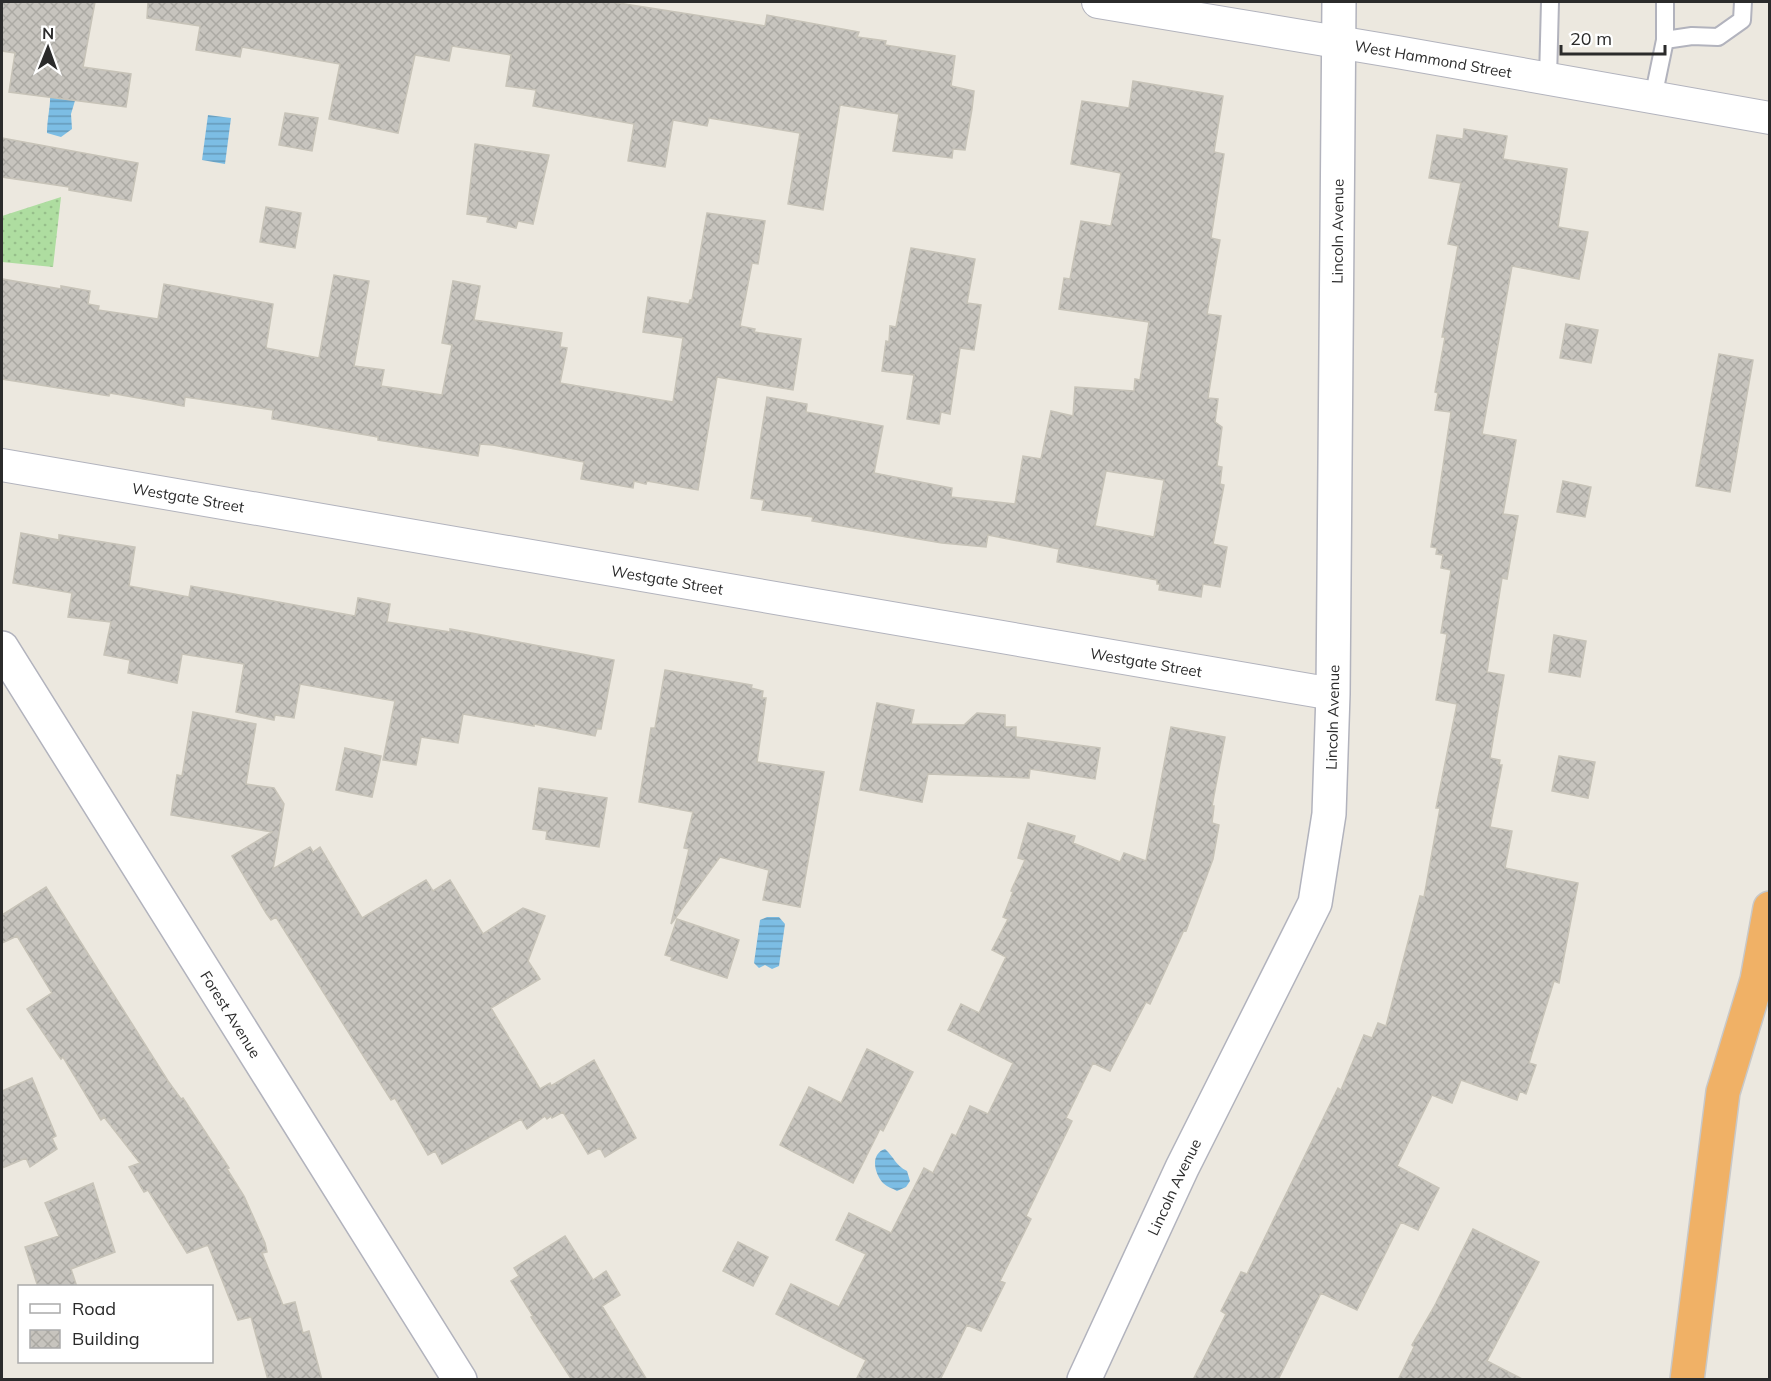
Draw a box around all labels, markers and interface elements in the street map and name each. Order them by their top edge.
north arrow [18,18,78,78]
scale bar [1561,18,1664,56]
text: N [42,23,54,43]
text: 20 m [1570,27,1612,50]
street label: West Hammond Street [1353,36,1513,82]
street label: Lincoln Avenue [1327,179,1347,284]
street label: Westgate Street [131,478,246,516]
street label: Westgate Street [610,560,725,598]
street label: Westgate Street [1089,643,1204,681]
street label: Lincoln Avenue [1321,665,1343,770]
street label: Forest Avenue [197,967,265,1061]
street label: Lincoln Avenue [1143,1135,1205,1238]
legend [18,1285,213,1363]
text: Road [72,1297,116,1320]
text: Building [72,1327,140,1350]

